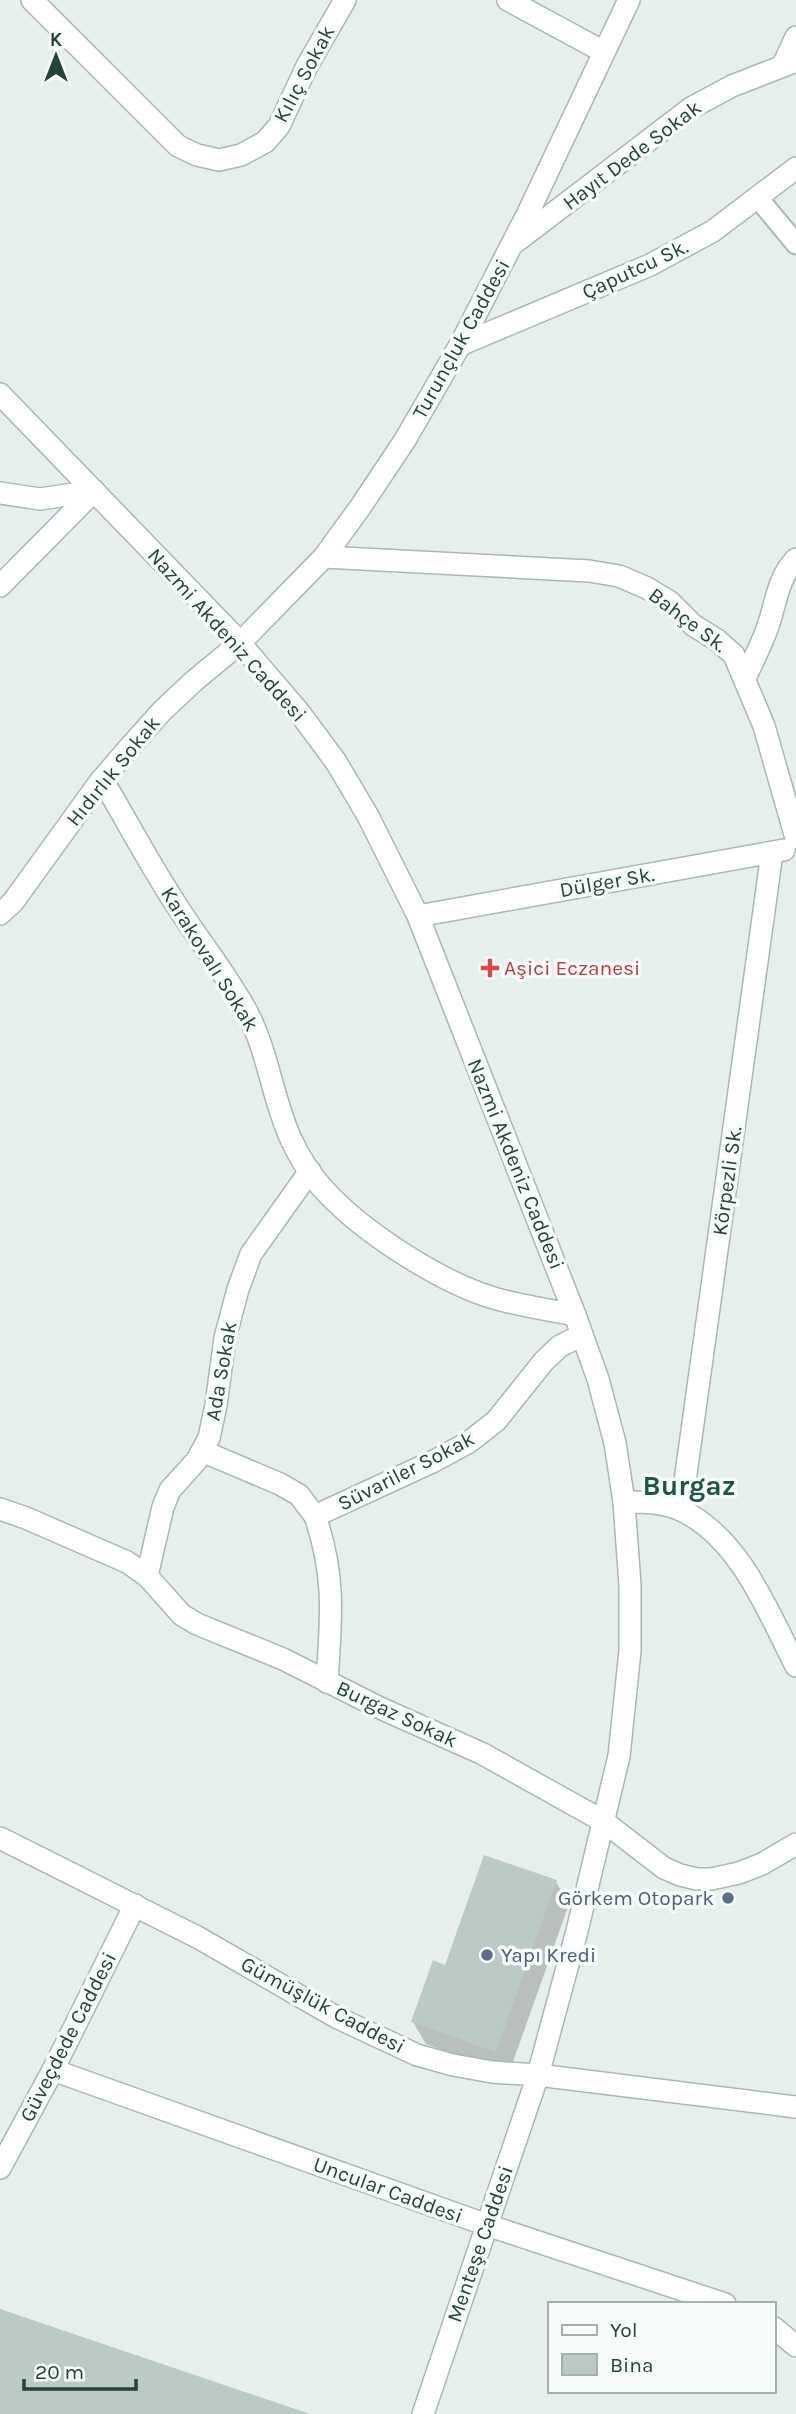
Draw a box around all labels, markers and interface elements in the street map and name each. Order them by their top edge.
north arrow [21,21,91,91]
street label: Kılıç Sokak [268,21,340,127]
text: K [50,29,63,51]
street label: Hayıt Dede Sokak [558,95,706,215]
street label: Çaputcu Sk. [578,234,692,304]
street label: Turunçluk Caddesi [407,255,515,423]
street label: Nazmi Akdeniz Caddesi [143,543,311,727]
street label: Bahçe Sk. [644,583,732,657]
street label: Hıdırlık Sokak [61,711,165,831]
street label: Dülger Sk. [558,862,657,902]
street label: Karakovalı Sokak [156,882,264,1036]
place label: Aşici Eczanesi [504,956,640,980]
marker: Aşici Eczanesi [482,960,498,976]
street label: Nazmi Akdeniz Caddesi [463,1055,569,1273]
street label: Körpezli Sk. [707,1124,747,1237]
street label: Ada Sokak [200,1319,242,1423]
street label: Süvariler Sokak [334,1426,478,1516]
district label: Burgaz [642,1469,736,1502]
street label: Burgaz Sokak [333,1675,461,1753]
place label: Görkem Otopark [558,1886,714,1910]
marker: Görkem Otopark [720,1890,736,1906]
place label: Yapı Kredi [501,1943,596,1967]
marker: Yapı Kredi [479,1947,495,1963]
street label: Güveçdede Caddesi [15,1948,121,2126]
street label: Gümüşlük Caddesi [237,1952,409,2058]
street label: Uncular Caddesi [310,2152,466,2228]
street label: Menteşe Caddesi [442,2163,518,2325]
legend [548,2302,775,2393]
text: Yol [610,2318,638,2342]
scale bar [24,2348,136,2392]
text: Bina [610,2353,654,2377]
text: 20 m [35,2360,84,2384]

